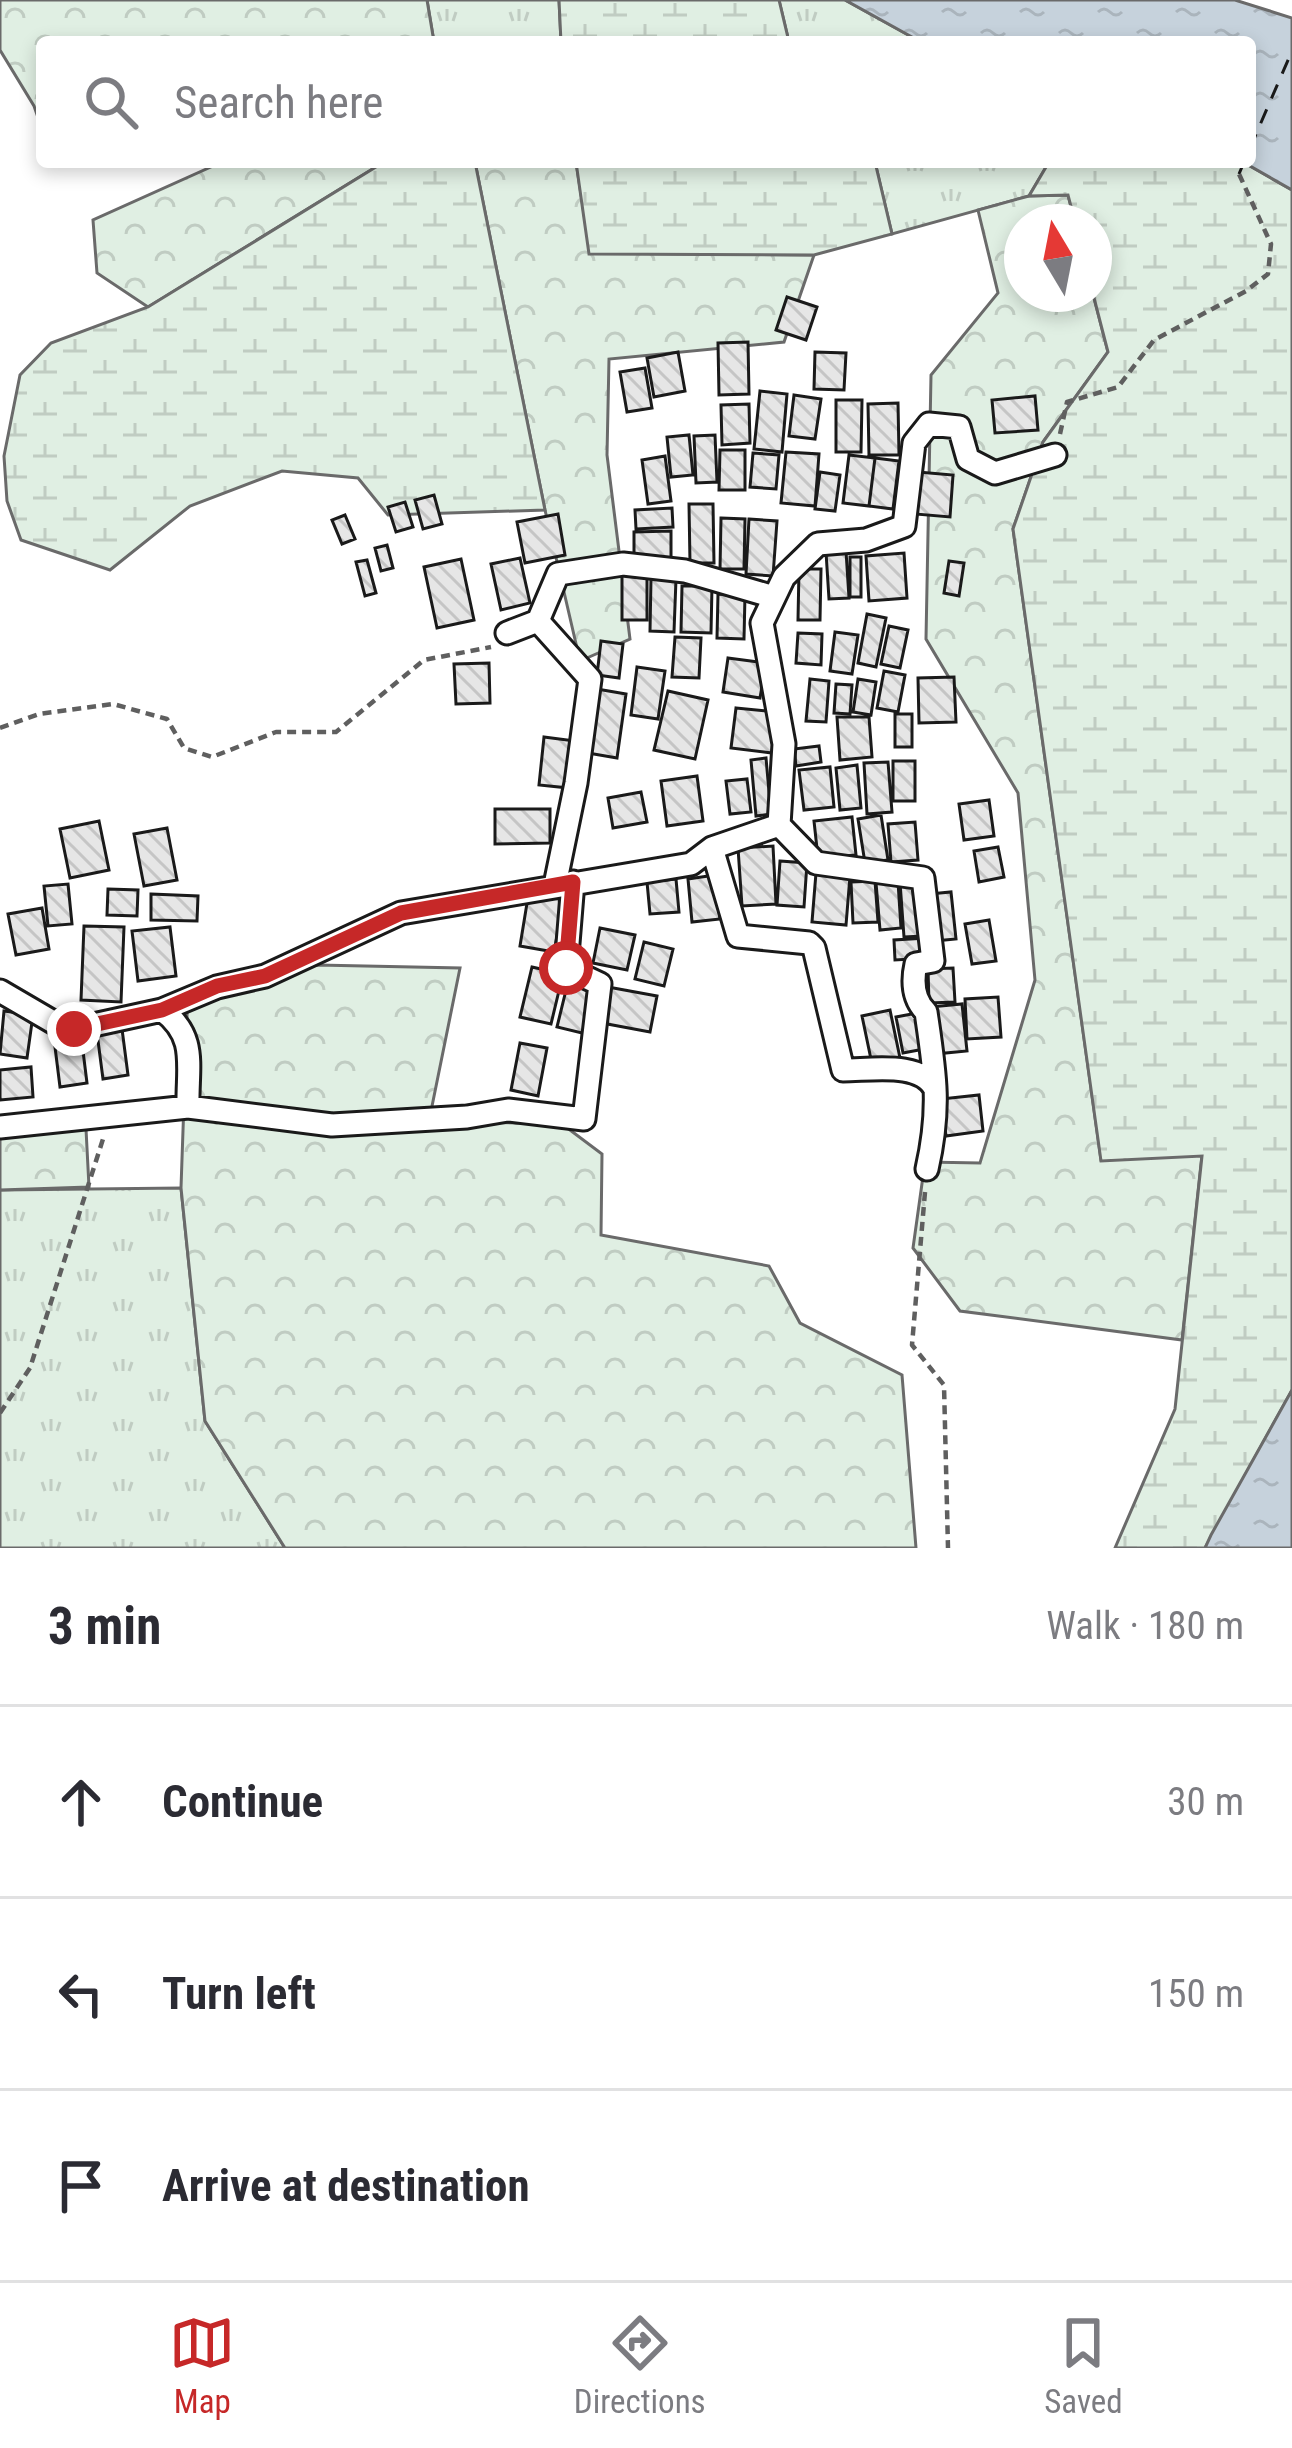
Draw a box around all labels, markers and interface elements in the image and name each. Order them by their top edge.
search box [36,36,1256,168]
icon: search [78,69,144,135]
text: Search here [174,76,383,129]
north arrow [1004,204,1112,312]
route start [539,941,593,995]
route end [47,1002,101,1056]
text: 3 min [48,1597,161,1656]
text: Walk · 180 m [1046,1603,1244,1649]
icon: ahead [48,1769,114,1835]
text: Continue [162,1775,323,1828]
text: 30 m [1167,1779,1244,1825]
icon: left [48,1961,114,2027]
text: Turn left [162,1967,316,2020]
text: 150 m [1148,1971,1244,2017]
icon: arrive [48,2153,114,2219]
text: Arrive at destination [162,2159,530,2212]
tab: Map [169,2310,235,2421]
tab: Directions [574,2310,706,2421]
tab: Saved [1044,2310,1123,2421]

